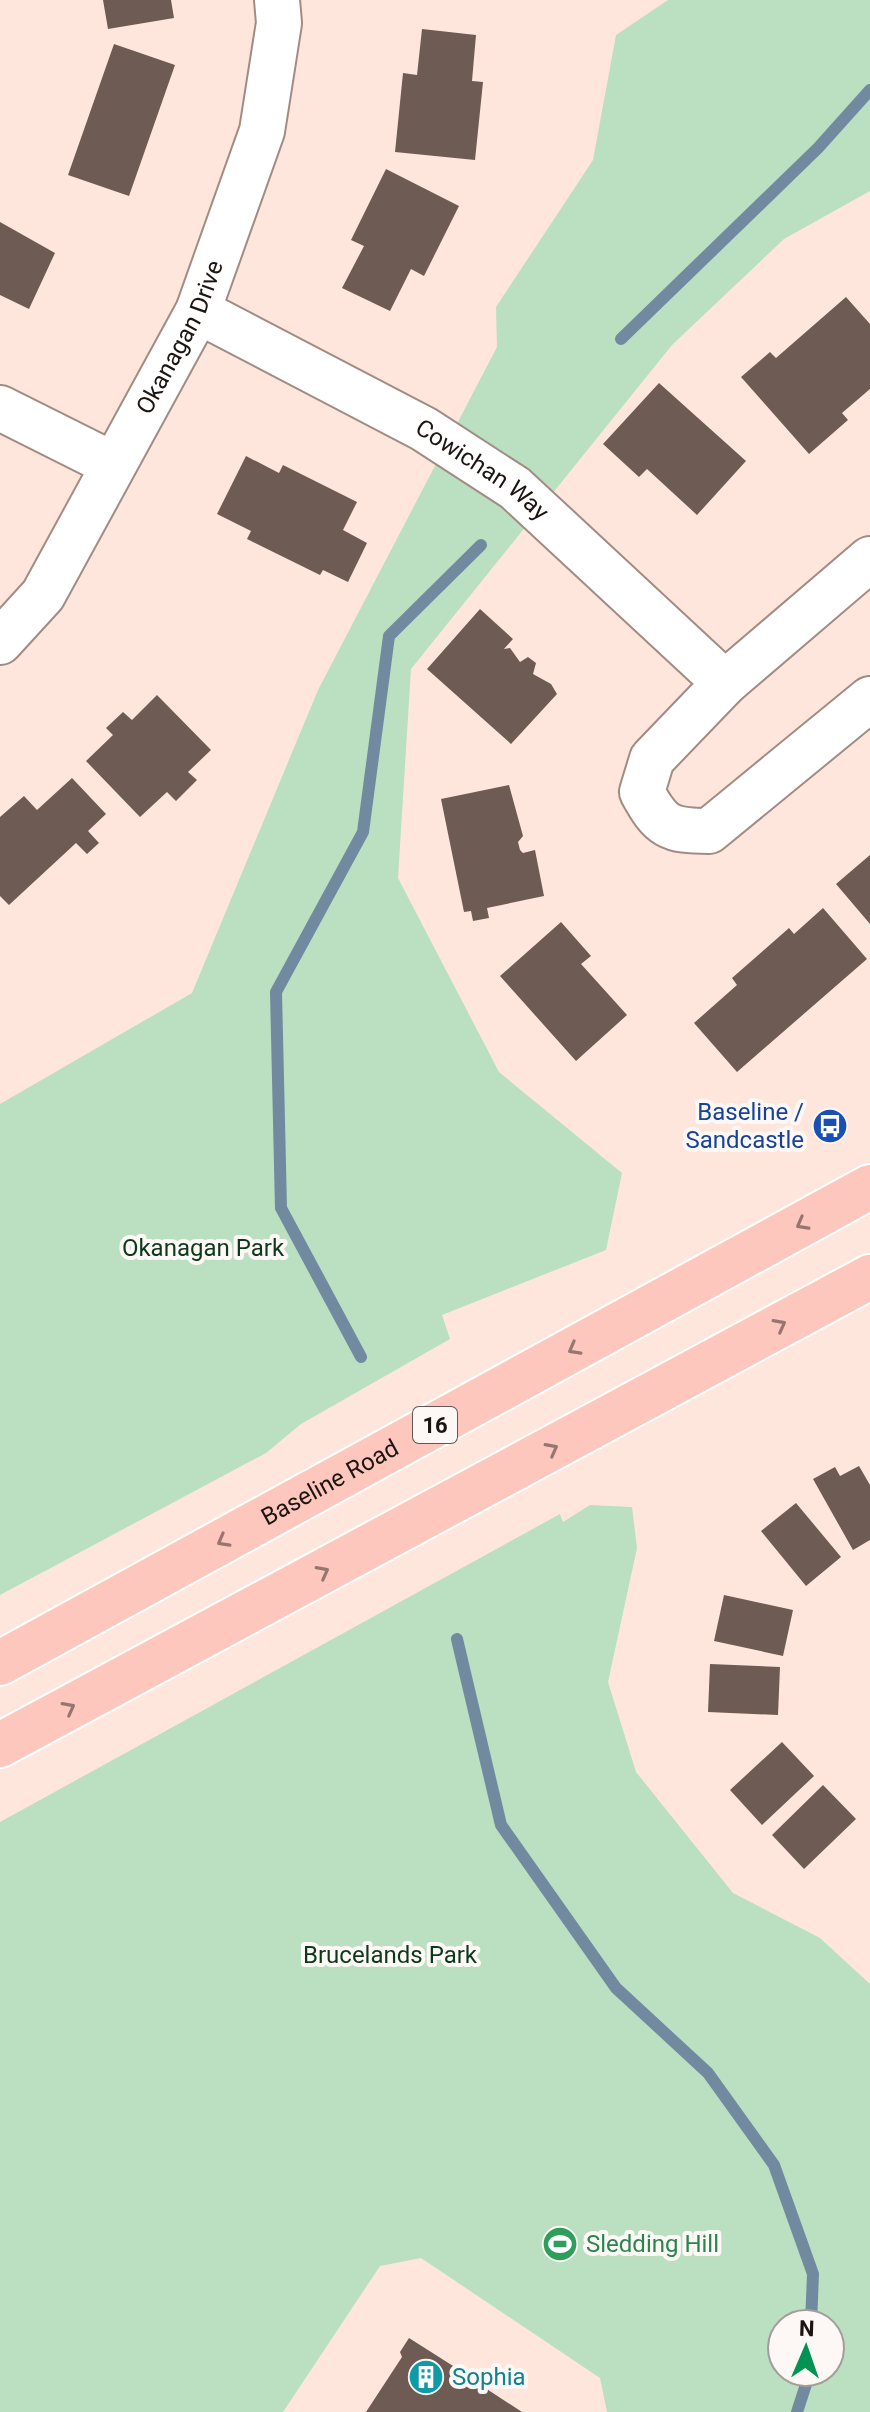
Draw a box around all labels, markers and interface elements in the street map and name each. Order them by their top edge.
street label: Okanagan Drive [131,257,229,419]
street label: Cowichan Way [410,413,555,526]
place label: Baseline / Sandcastle [685,1098,804,1154]
bus stop icon: Baseline / Sandcastle [811,1107,849,1145]
one-way arrow [796,1214,810,1230]
park label: Okanagan Park [122,1234,285,1262]
one-way arrow [772,1320,787,1335]
one-way arrow [568,1339,582,1355]
road number: 16 [413,1407,457,1443]
street label: Baseline Road [257,1434,403,1531]
one-way arrow [543,1443,558,1458]
one-way arrow [217,1531,231,1547]
one-way arrow [314,1566,329,1581]
one-way arrow [60,1702,75,1717]
park label: Brucelands Park [303,1941,478,1969]
sports icon: Sledding Hill [541,2225,579,2263]
place label: Sledding Hill [586,2230,719,2258]
north arrow [766,2308,846,2388]
text: N [798,2316,815,2341]
building icon: Sophia [407,2358,445,2396]
place label: Sophia [452,2363,526,2391]

